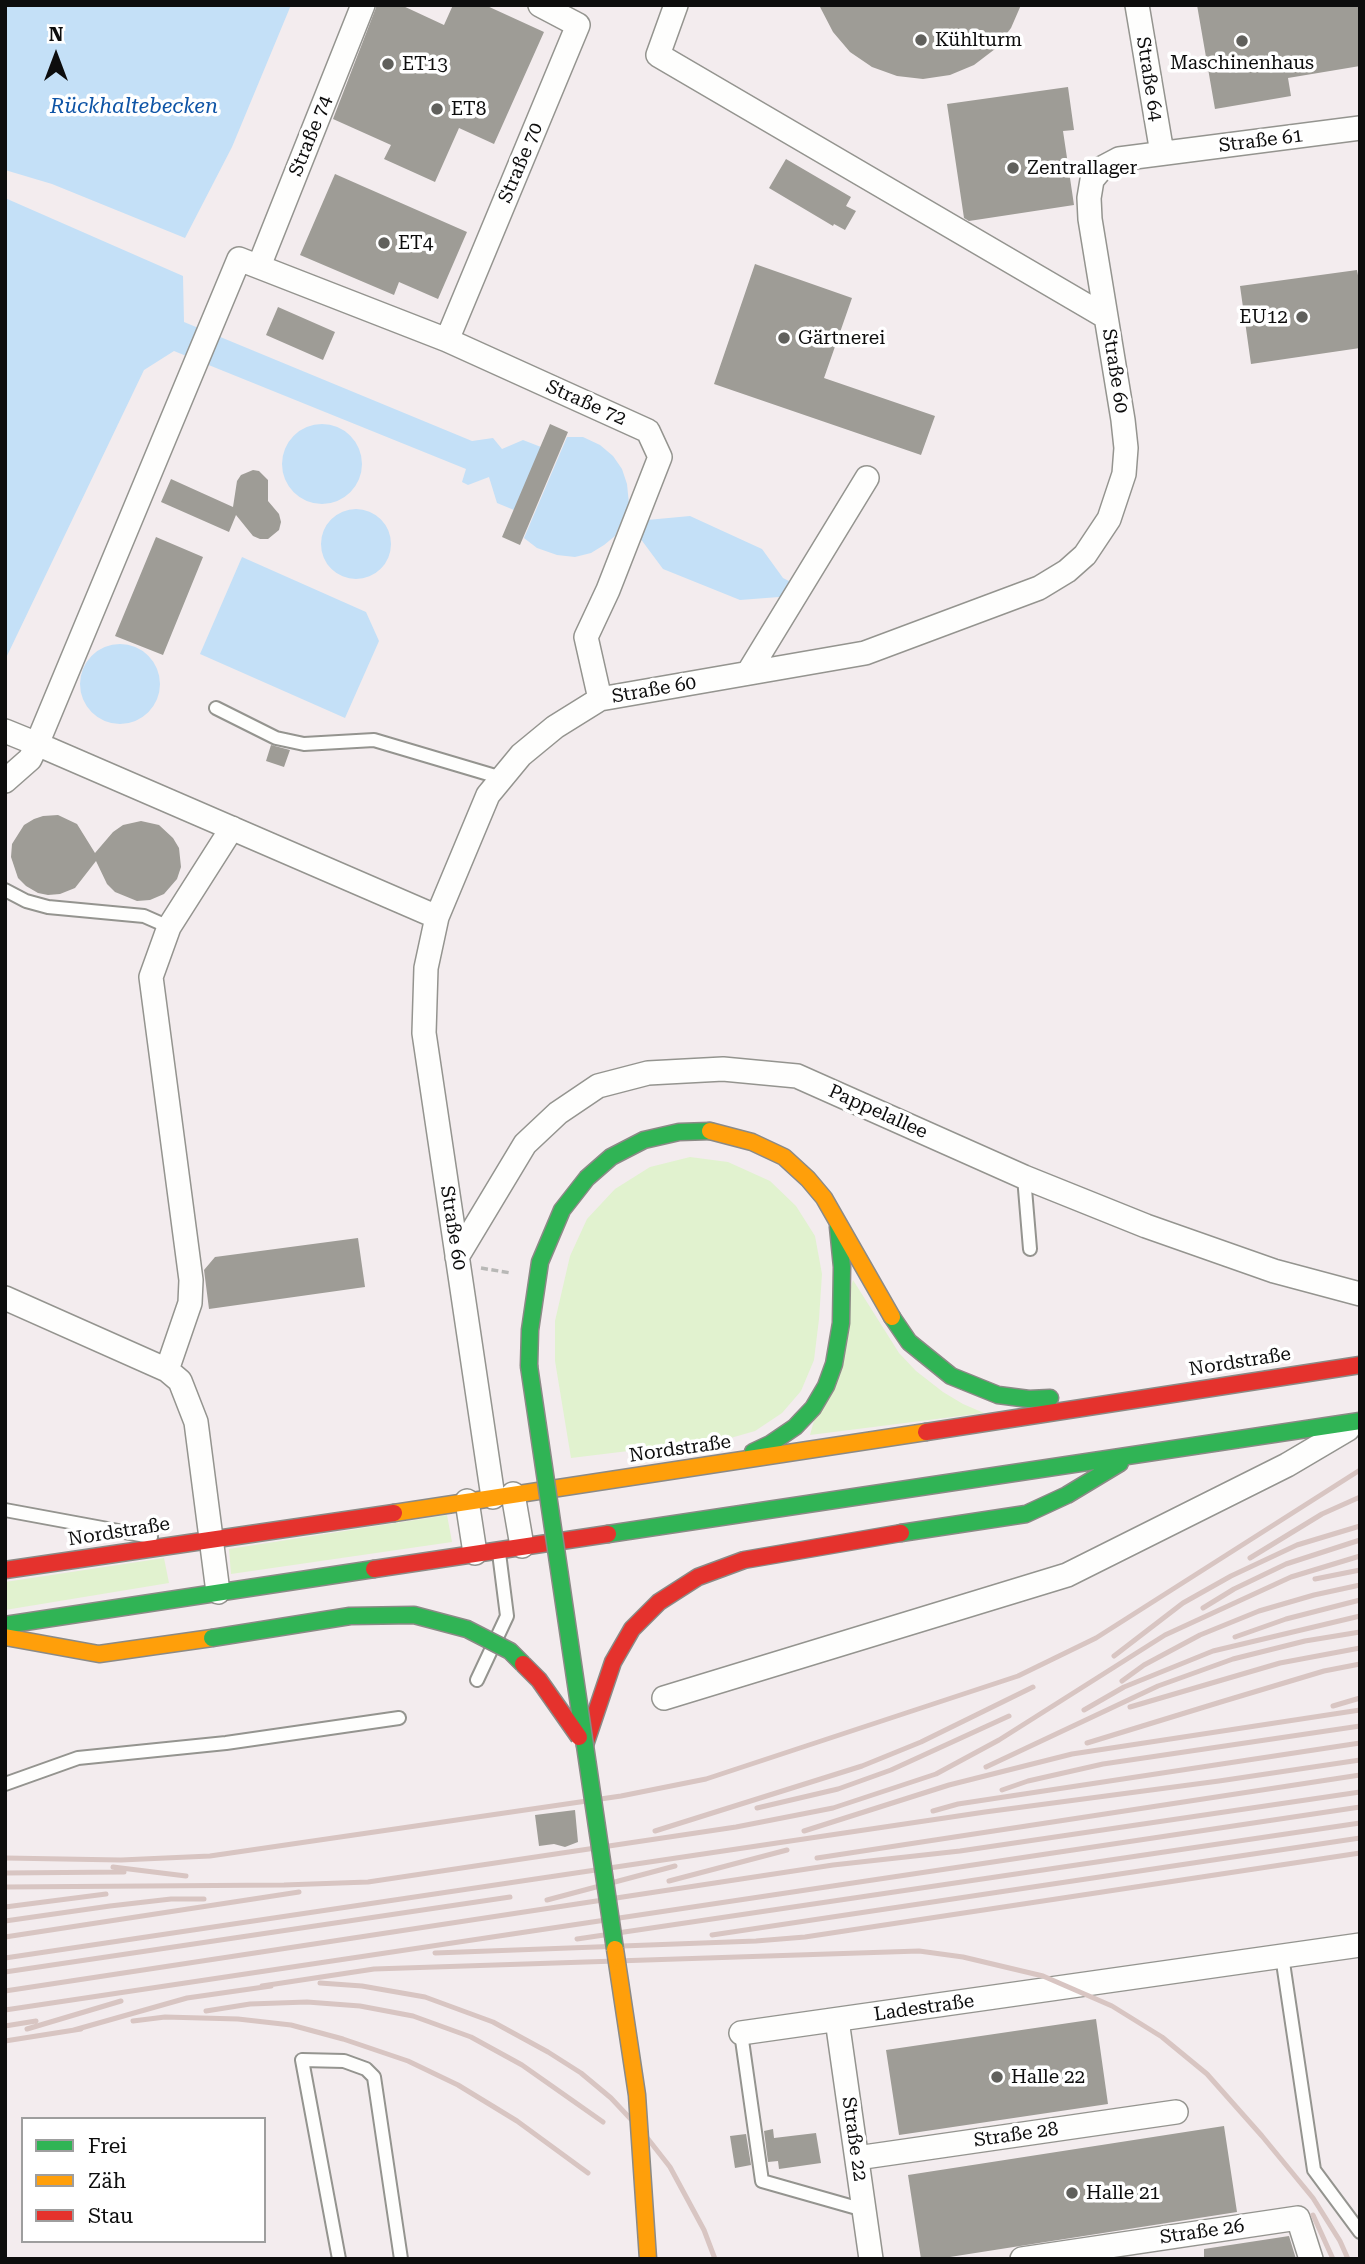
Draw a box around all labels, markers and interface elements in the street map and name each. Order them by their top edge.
north arrow [21,21,91,91]
text: N [49,23,63,46]
place label: Kühlturm [935,29,1022,51]
marker: Kühlturm [913,32,929,48]
marker: Maschinenhaus [1234,33,1250,49]
street label: Straße 64 [1131,35,1167,123]
place label: Maschinenhaus [1170,52,1314,74]
place label: ET13 [402,53,448,75]
marker: ET13 [380,56,396,72]
street label: Straße 74 [284,92,338,180]
water label: Rückhaltebecken [50,94,218,120]
place label: ET8 [451,98,486,120]
marker: ET8 [429,101,445,117]
street label: Straße 70 [494,119,548,207]
street label: Straße 61 [1217,124,1305,158]
place label: Zentrallager [1027,157,1137,179]
marker: Zentrallager [1005,160,1021,176]
place label: ET4 [398,232,433,254]
marker: ET4 [376,235,392,251]
place label: EU12 [1239,306,1288,328]
marker: EU12 [1294,309,1310,325]
place label: Gärtnerei [798,327,885,349]
street label: Straße 60 [1097,327,1133,415]
marker: Gärtnerei [776,330,792,346]
street label: Straße 72 [542,375,630,431]
street label: Straße 60 [610,671,698,709]
street label: Pappelallee [825,1080,931,1144]
street label: Straße 60 [435,1184,471,1272]
street label: Nordstraße [1187,1343,1293,1381]
street label: Nordstraße [628,1431,732,1467]
street label: Nordstraße [66,1513,172,1551]
street label: Ladestraße [872,1990,976,2026]
place label: Halle 22 [1011,2066,1085,2088]
marker: Halle 22 [989,2069,1005,2085]
street label: Straße 22 [837,2095,871,2183]
legend [21,2117,266,2243]
street label: Straße 28 [972,2118,1060,2152]
text: Frei [88,2134,127,2158]
text: Zäh [88,2169,126,2193]
place label: Halle 21 [1086,2182,1160,2204]
marker: Halle 21 [1064,2185,1080,2201]
text: Stau [88,2204,133,2228]
street label: Straße 26 [1158,2215,1246,2249]

